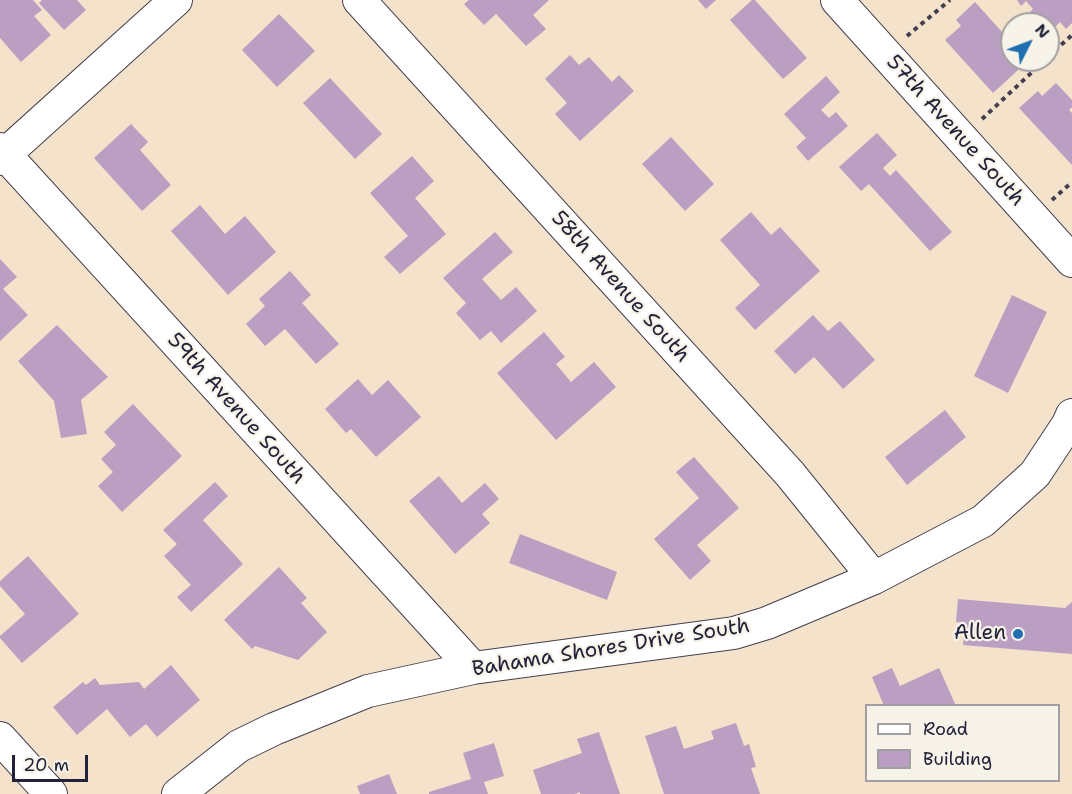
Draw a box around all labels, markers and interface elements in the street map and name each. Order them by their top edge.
north arrow [1000,12,1060,72]
text: N [1030,19,1054,43]
street label: 57th Avenue South [881,50,1029,212]
street label: 58th Avenue South [545,206,695,368]
street label: 59th Avenue South [161,328,311,490]
street label: Bahama Shores Drive South [470,614,752,682]
place label: Allen [954,621,1006,647]
marker: Allen [1011,627,1025,641]
legend [865,704,1060,782]
text: Road [923,717,968,741]
scale bar [15,743,92,781]
text: Building [923,747,992,771]
text: 20 m [23,753,69,777]

